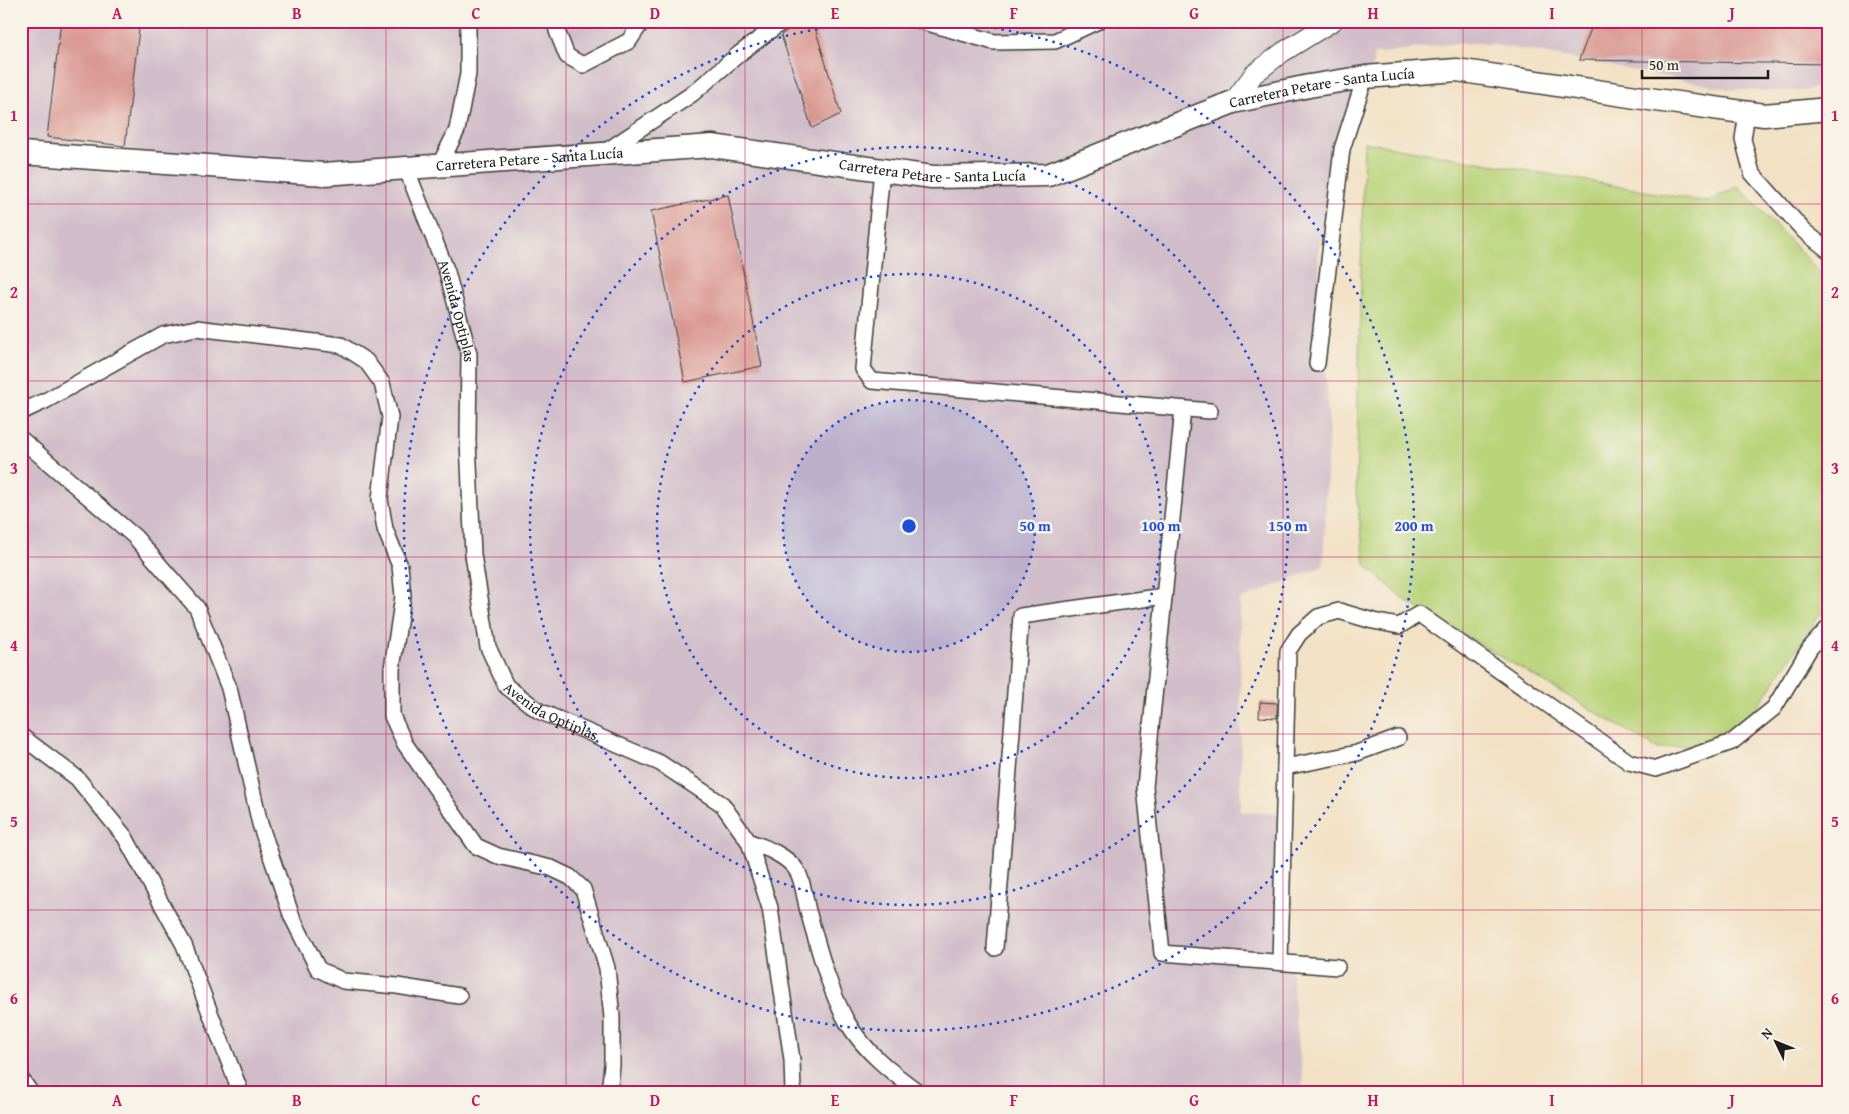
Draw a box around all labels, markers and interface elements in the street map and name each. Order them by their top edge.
text: A [112,1,123,25]
text: B [292,1,302,25]
text: C [471,1,481,25]
text: D [650,1,660,25]
text: E [831,1,840,25]
text: F [1010,1,1018,25]
text: G [1189,1,1199,25]
text: H [1367,1,1379,25]
text: I [1549,1,1555,25]
text: J [1726,1,1735,25]
scale bar [1642,48,1768,80]
text: 50 m [1649,54,1680,75]
street label: Carretera Petare - Santa Lucía [1227,62,1415,113]
text: 1 [10,103,18,127]
text: 1 [1831,103,1839,127]
street label: Carretera Petare - Santa Lucía [435,141,624,176]
street label: Carretera Petare - Santa Lucía [838,153,1026,187]
street label: Avenida Optiplas [433,256,480,362]
text: 2 [10,280,18,304]
text: 2 [1831,280,1839,304]
text: 3 [10,456,18,480]
text: 3 [1831,456,1839,480]
text: 50 m [1019,515,1051,536]
text: 100 m [1141,515,1181,536]
text: 150 m [1268,515,1308,536]
text: 200 m [1394,515,1434,536]
centre of rings [900,517,918,535]
text: 4 [10,633,18,657]
text: 4 [1831,633,1839,657]
street label: Avenida Optiplas [499,677,602,745]
text: 5 [10,809,18,833]
text: 5 [1831,809,1839,833]
text: 6 [10,986,18,1010]
text: 6 [1831,986,1839,1010]
north arrow [1752,1016,1802,1066]
text: N [1756,1022,1777,1043]
text: A [112,1088,123,1112]
text: B [292,1088,302,1112]
text: C [471,1088,481,1112]
text: D [650,1088,660,1112]
text: E [831,1088,840,1112]
text: F [1010,1088,1018,1112]
text: G [1189,1088,1199,1112]
text: H [1367,1088,1379,1112]
text: I [1549,1088,1555,1112]
text: J [1726,1088,1735,1112]

